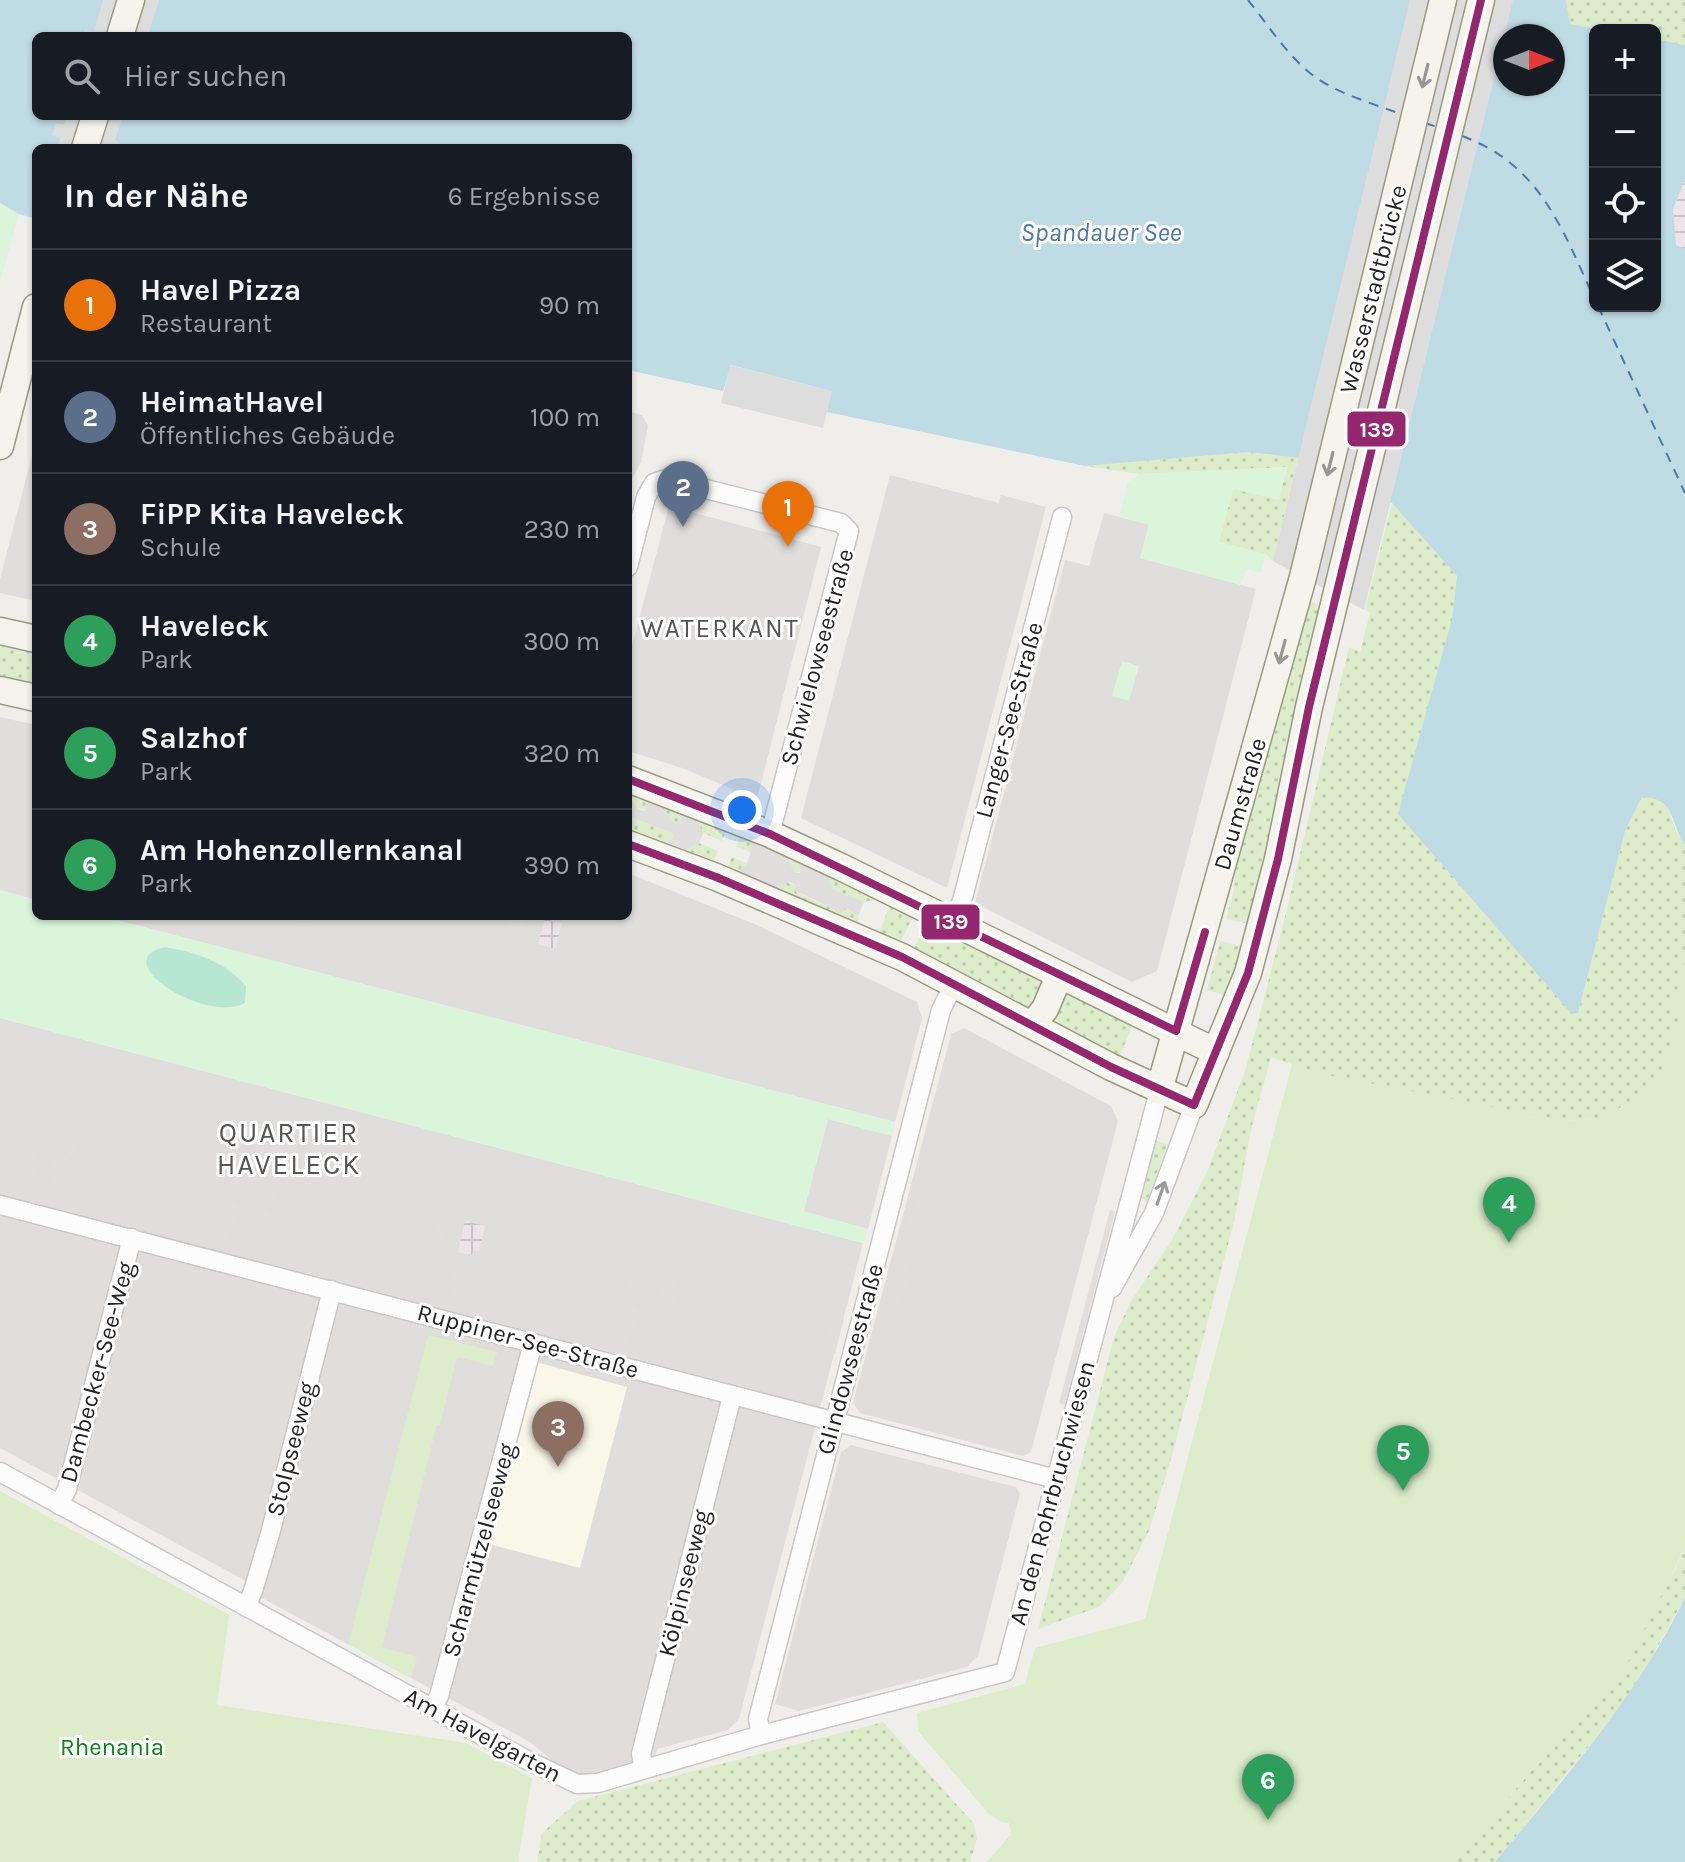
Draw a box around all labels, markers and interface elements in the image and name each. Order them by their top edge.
north arrow [1493,24,1565,96]
map controls [1589,24,1661,312]
button: + [1589,24,1661,96]
search box [32,32,632,120]
icon: search [60,54,104,98]
text: Hier suchen [124,58,287,94]
one-way arrow [1416,62,1431,88]
button: − [1589,96,1661,168]
button: locate [1589,168,1661,240]
text: In der Nähe [64,176,248,216]
text: 6 Ergebnisse [448,181,600,212]
street label: Wasserstadtbrücke [1334,182,1412,396]
water label: Spandauer See [1020,217,1182,248]
button: layers [1589,240,1661,312]
text: Havel Pizza [140,272,301,308]
text: 1 [85,290,95,321]
text: 90 m [539,290,600,321]
text: Restaurant [140,308,272,339]
text: HeimatHavel [140,384,324,420]
text: 2 [82,402,98,433]
text: 100 m [530,402,600,433]
line badge: 139 [1346,410,1407,448]
text: 139 [1360,417,1394,443]
text: Öffentliches Gebäude [140,420,395,451]
one-way arrow [1322,451,1337,477]
pin: 2 [657,461,709,527]
pin: 1 [762,481,814,547]
text: FiPP Kita Haveleck [140,496,404,532]
text: 3 [82,514,98,545]
text: 230 m [524,514,600,545]
text: Schule [140,532,221,563]
street label: Schwielowseestraße [775,546,859,768]
text: Haveleck [140,608,269,644]
district label: WATERKANT [640,613,800,644]
street label: Langer-See-Straße [969,619,1049,821]
text: 4 [82,626,98,657]
text: 300 m [523,626,600,657]
one-way arrow [1274,639,1289,665]
text: Park [140,644,193,675]
text: Salzhof [140,720,247,756]
street label: Daumstraße [1208,734,1272,874]
text: 5 [82,738,98,769]
text: 320 m [524,738,600,769]
text: Park [140,756,193,787]
your location [722,790,762,830]
text: Am Hohenzollernkanal [140,832,463,868]
text: 6 [82,850,98,881]
text: 390 m [524,850,600,881]
text: Park [140,868,193,899]
line badge: 139 [920,903,981,941]
text: 139 [934,909,968,935]
district label: QUARTIER HAVELECK [217,1116,361,1181]
pin: 4 [1483,1177,1535,1243]
one-way arrow [1155,1180,1170,1205]
street label: Dambecker-See-Weg [54,1258,140,1485]
street label: Glindowseestraße [811,1261,889,1457]
street label: Ruppiner-See-Straße [414,1298,642,1384]
street label: An den Rohrbruchwiesen [1003,1358,1101,1628]
street label: Stolpseeweg [261,1378,321,1519]
pin: 3 [532,1401,584,1467]
pin: 5 [1377,1425,1429,1491]
street label: Scharmützelseeweg [437,1440,521,1660]
street label: Kölpinseeweg [652,1506,716,1659]
street label: Am Havelgarten [400,1682,566,1788]
park label: Rhenania [60,1733,164,1761]
pin: 6 [1242,1754,1294,1820]

